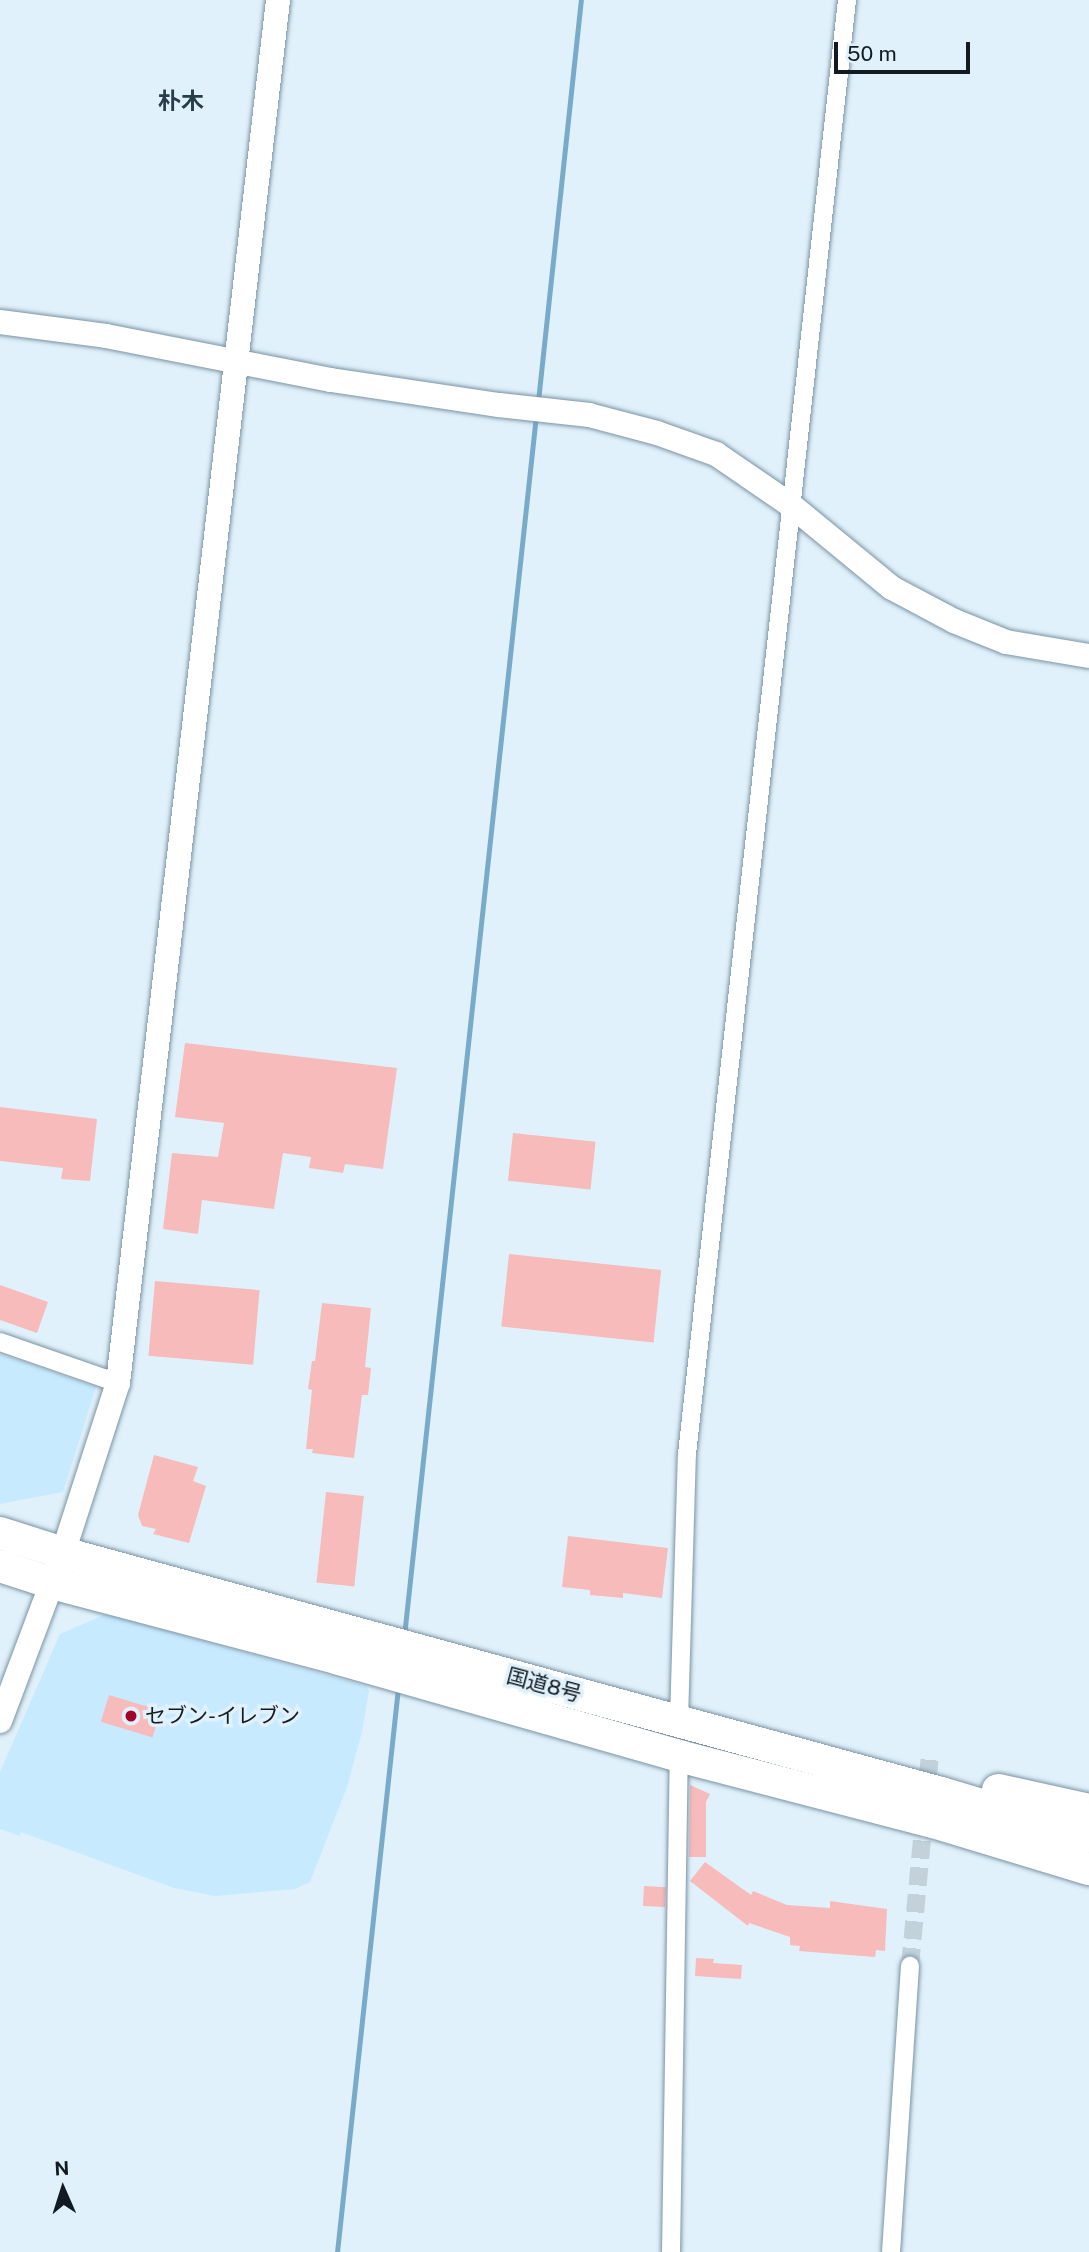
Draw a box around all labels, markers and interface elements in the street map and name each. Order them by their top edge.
scale bar [837,28,974,72]
text: 50 m [847,41,897,66]
district label: 朴木 [158,87,204,115]
street label: 国道8号 [504,1663,584,1707]
place label: セブン-イレブン [145,1703,300,1729]
marker: セブン-イレブン [123,1708,139,1724]
north arrow [28,2154,98,2224]
text: N [54,2157,70,2179]

